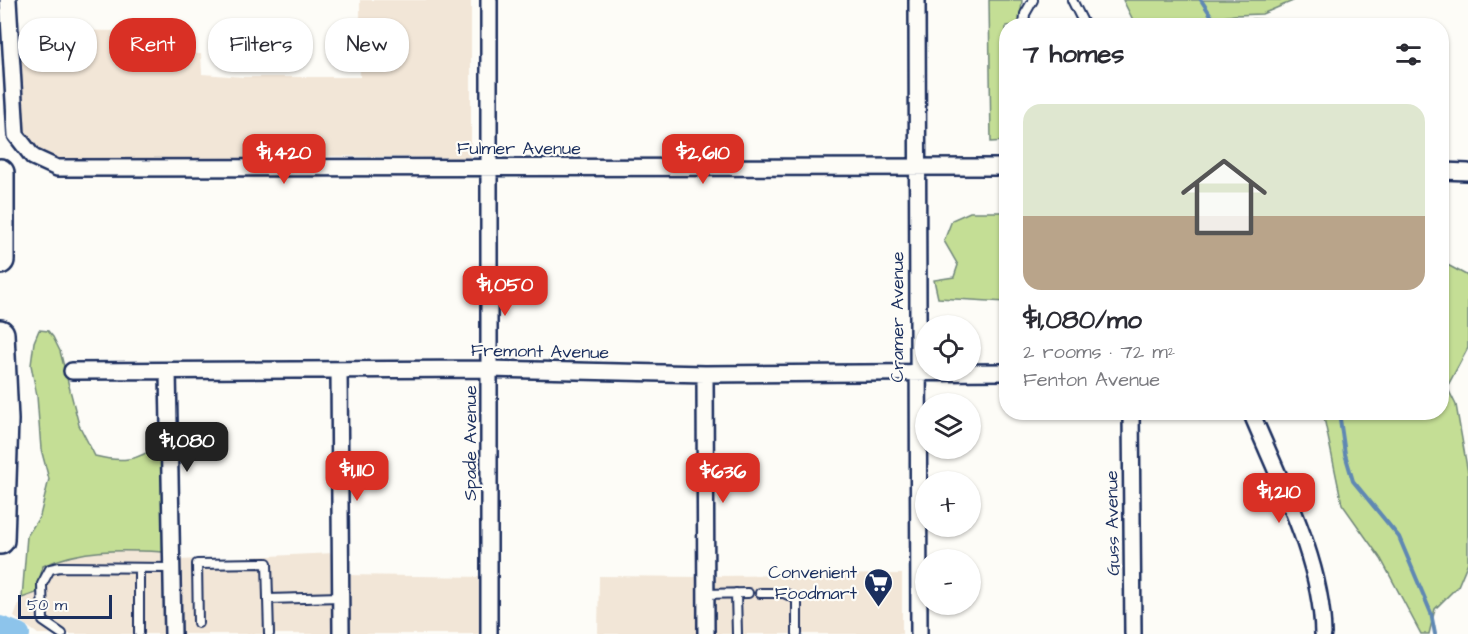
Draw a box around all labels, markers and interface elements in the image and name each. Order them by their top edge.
chip: Buy [18,18,97,72]
chip: Rent [109,18,196,72]
chip: Filters [208,18,313,72]
chip: New [325,18,409,72]
text: 7 homes [1023,36,1124,72]
icon: filters [1392,38,1425,71]
pin: $1,420 [235,134,333,185]
pin: $2,610 [654,134,752,185]
street label: Fulmer Avenue [457,136,581,161]
text: $1,420 [257,139,311,167]
text: $2,610 [676,139,730,167]
icon: home [1170,143,1278,251]
street label: Cramer Avenue [885,251,910,383]
pin: $1,050 [456,266,554,317]
text: $1,050 [477,271,533,299]
text: $1,080/mo [1023,302,1142,338]
map controls [915,315,981,615]
button: locate [915,315,981,381]
street label: Fremont Avenue [471,338,610,365]
text: 2 rooms · 72 m² [1023,338,1175,366]
text: Fenton Avenue [1023,366,1160,394]
street label: Spade Avenue [458,385,483,501]
button: layers [915,393,981,459]
pin: $1,080 [138,422,236,473]
text: $1,080 [159,427,215,455]
pin: $1,110 [308,451,406,502]
pin: $636 [687,453,759,504]
text: $1,110 [340,456,374,484]
text: $636 [700,458,746,486]
street label: Guss Avenue [1099,470,1126,576]
button: + [915,471,981,537]
pin: $1,210 [1230,473,1328,524]
text: $1,210 [1257,478,1301,506]
button: − [915,549,981,615]
place label: Convenient Foodmart [768,560,858,606]
supermarket icon: Convenient Foodmart [862,566,894,608]
scale bar [18,592,112,620]
text: 50 m [27,594,67,616]

